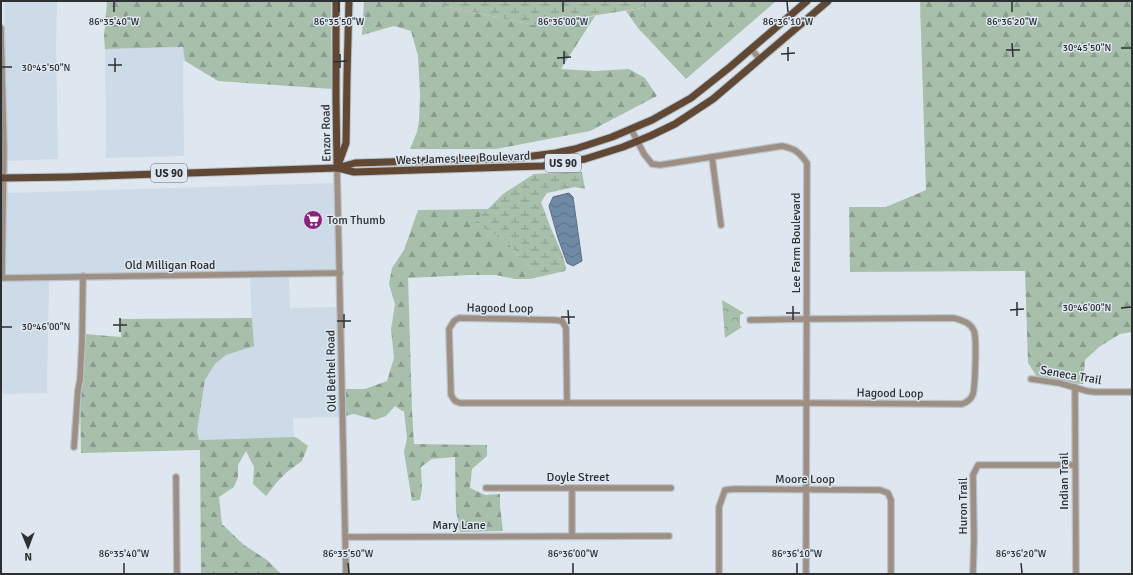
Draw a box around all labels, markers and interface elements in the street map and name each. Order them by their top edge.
text: 86°35'40"W [89,16,140,28]
text: 86°35'50"W [314,16,365,28]
text: 86°36'00"W [538,16,589,28]
text: 86°36'10"W [763,16,814,28]
text: 86°36'20"W [987,16,1038,28]
text: 30°45'50"N [1063,42,1111,54]
text: 30°45'50"N [22,62,70,74]
street label: Enzor Road [318,104,335,162]
street label: West James Lee Boulevard [396,149,531,168]
road number: US 90 [545,154,581,172]
road number: US 90 [151,164,187,182]
street label: Lee Farm Boulevard [789,193,804,293]
supermarket icon: Tom Thumb [302,209,324,231]
place label: Tom Thumb [327,213,385,228]
street label: Old Milligan Road [125,258,215,273]
street label: Hagood Loop [466,300,533,317]
text: 30°46'00"N [1063,302,1111,314]
text: 30°46'00"N [22,321,70,333]
street label: Old Bethel Road [323,330,340,412]
street label: Seneca Trail [1039,363,1103,388]
street label: Hagood Loop [856,385,923,402]
street label: Indian Trail [1057,452,1072,510]
street label: Doyle Street [547,470,609,485]
street label: Moore Loop [775,472,835,487]
street label: Huron Trail [956,477,971,534]
street label: Mary Lane [432,518,486,533]
north arrow [8,527,48,567]
text: 86°35'40"W [99,548,150,560]
text: 86°35'50"W [323,548,374,560]
text: 86°36'00"W [548,548,599,560]
text: 86°36'10"W [772,548,823,560]
text: 86°36'20"W [996,548,1047,560]
text: N [24,550,32,563]

